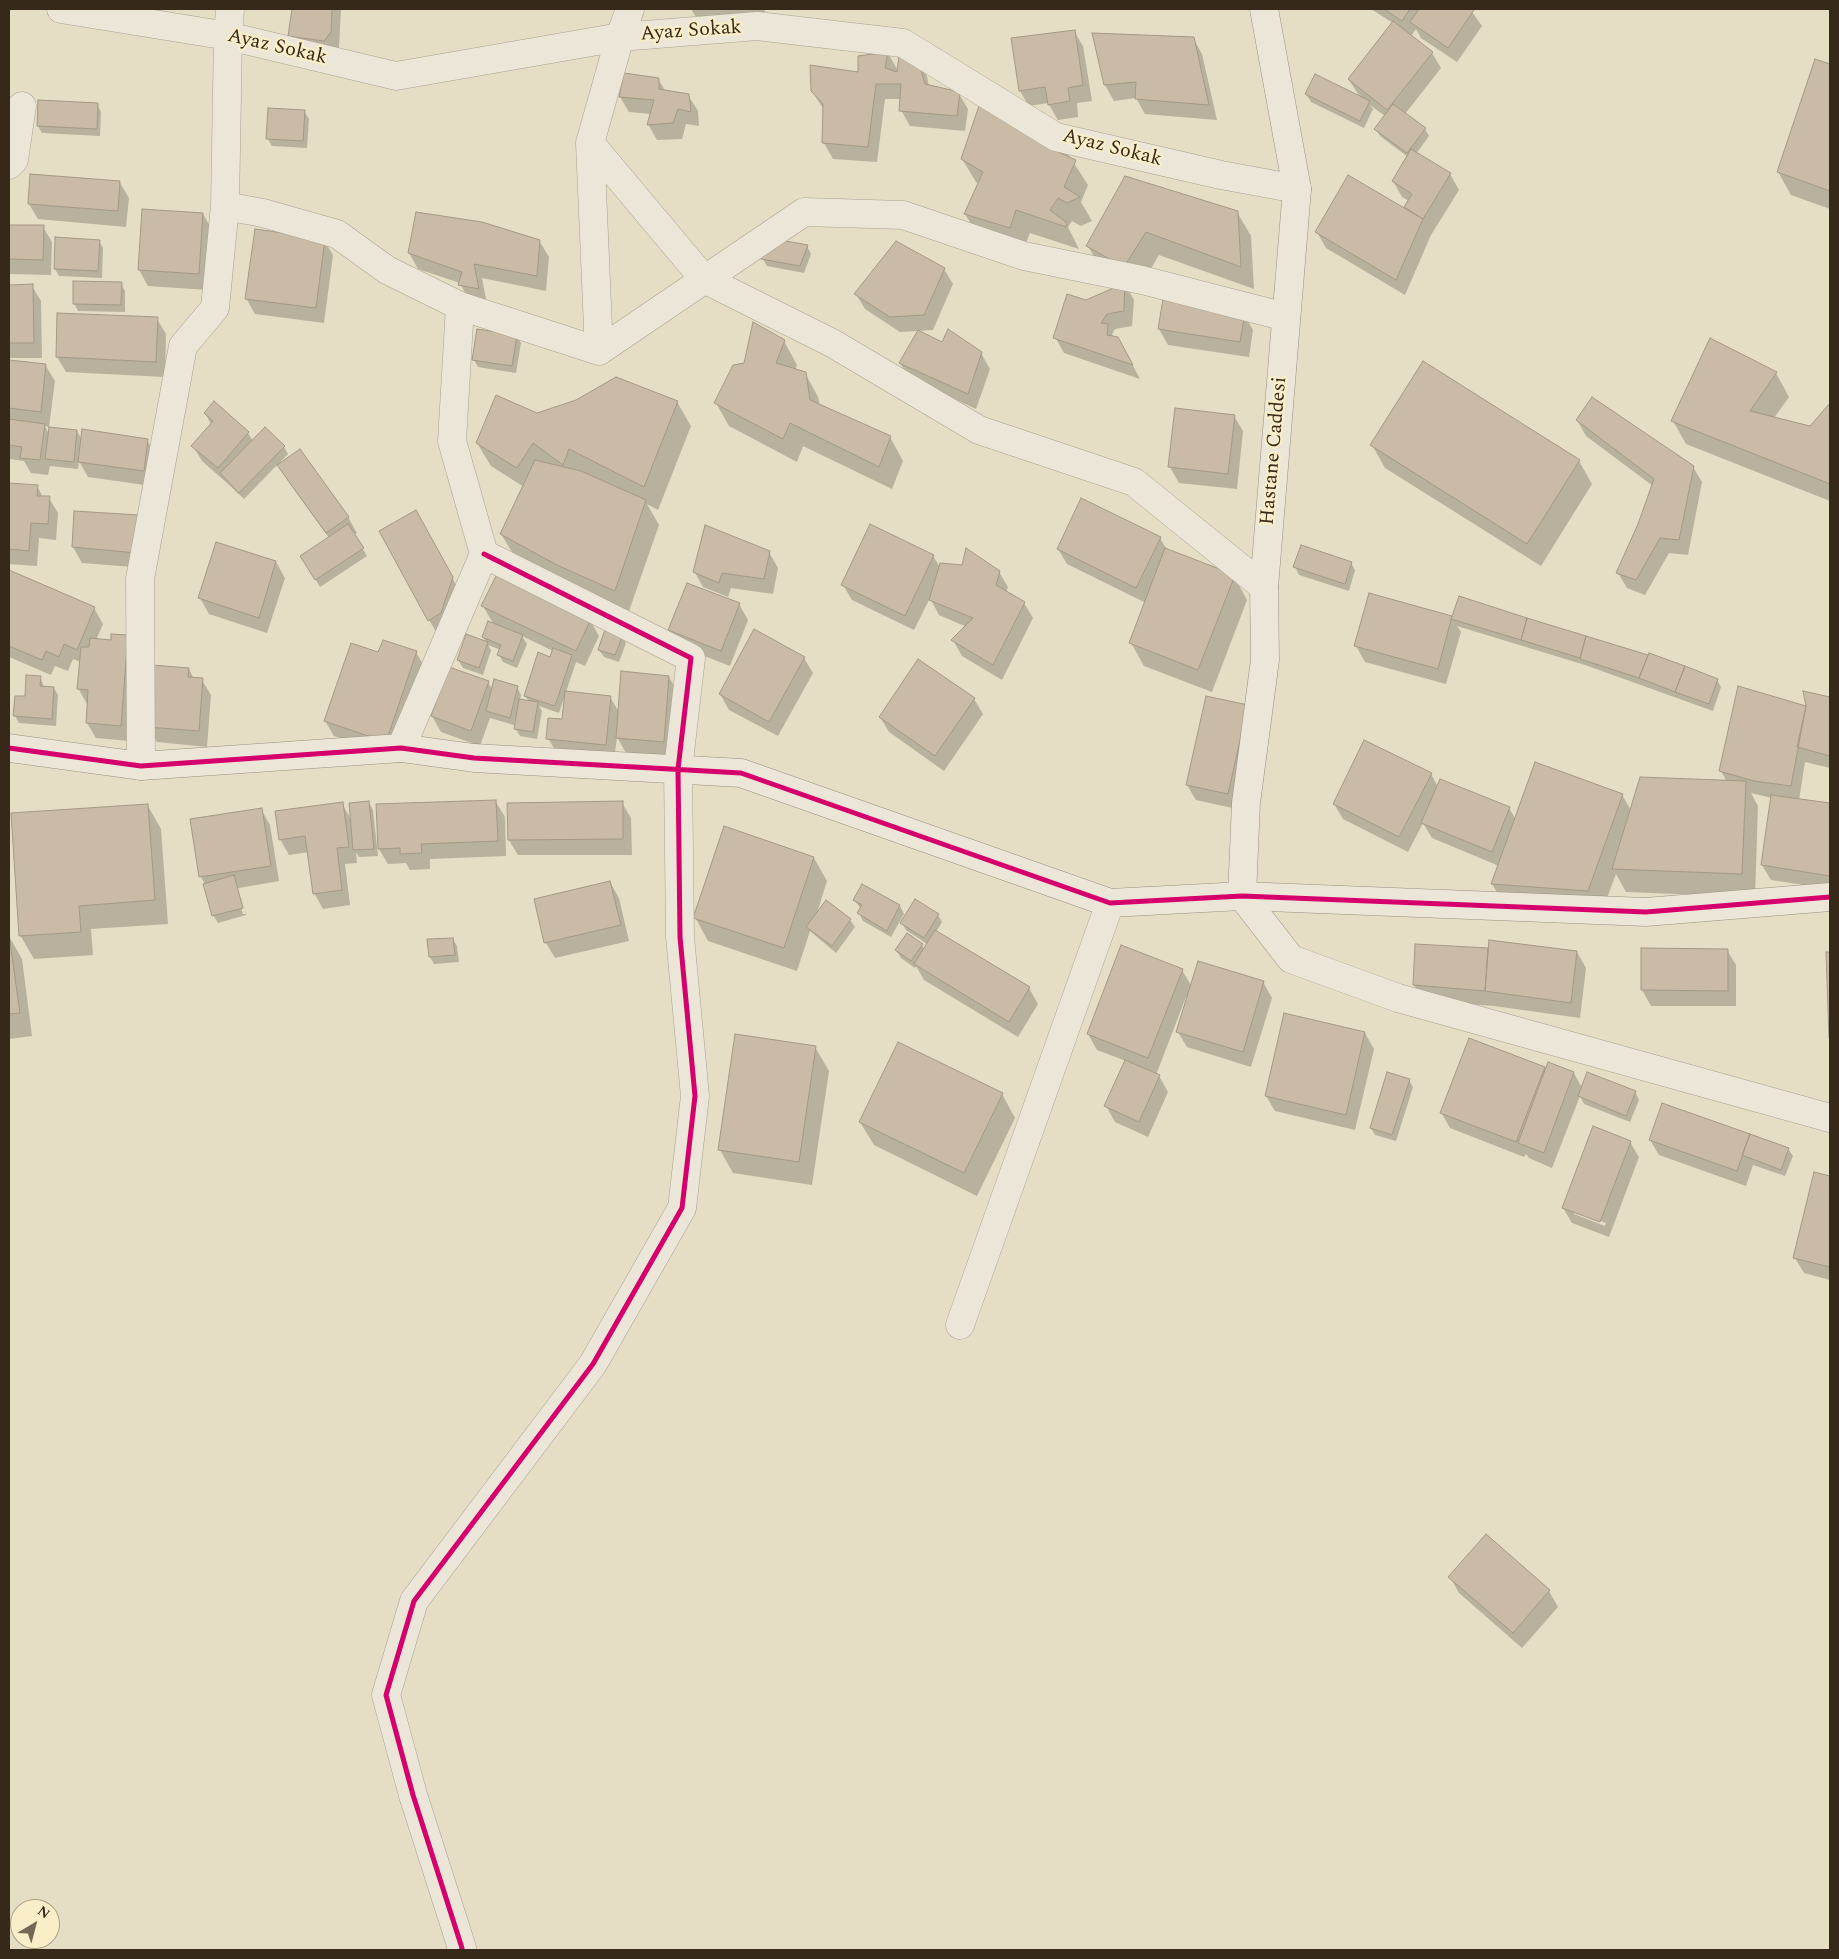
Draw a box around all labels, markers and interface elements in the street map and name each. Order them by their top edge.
street label: Ayaz Sokak [640,16,742,48]
street label: Ayaz Sokak [225,25,329,71]
street label: Ayaz Sokak [1060,125,1164,173]
street label: Hastane Caddesi [1257,376,1293,526]
north arrow [10,1899,60,1949]
text: N [33,1901,55,1924]

